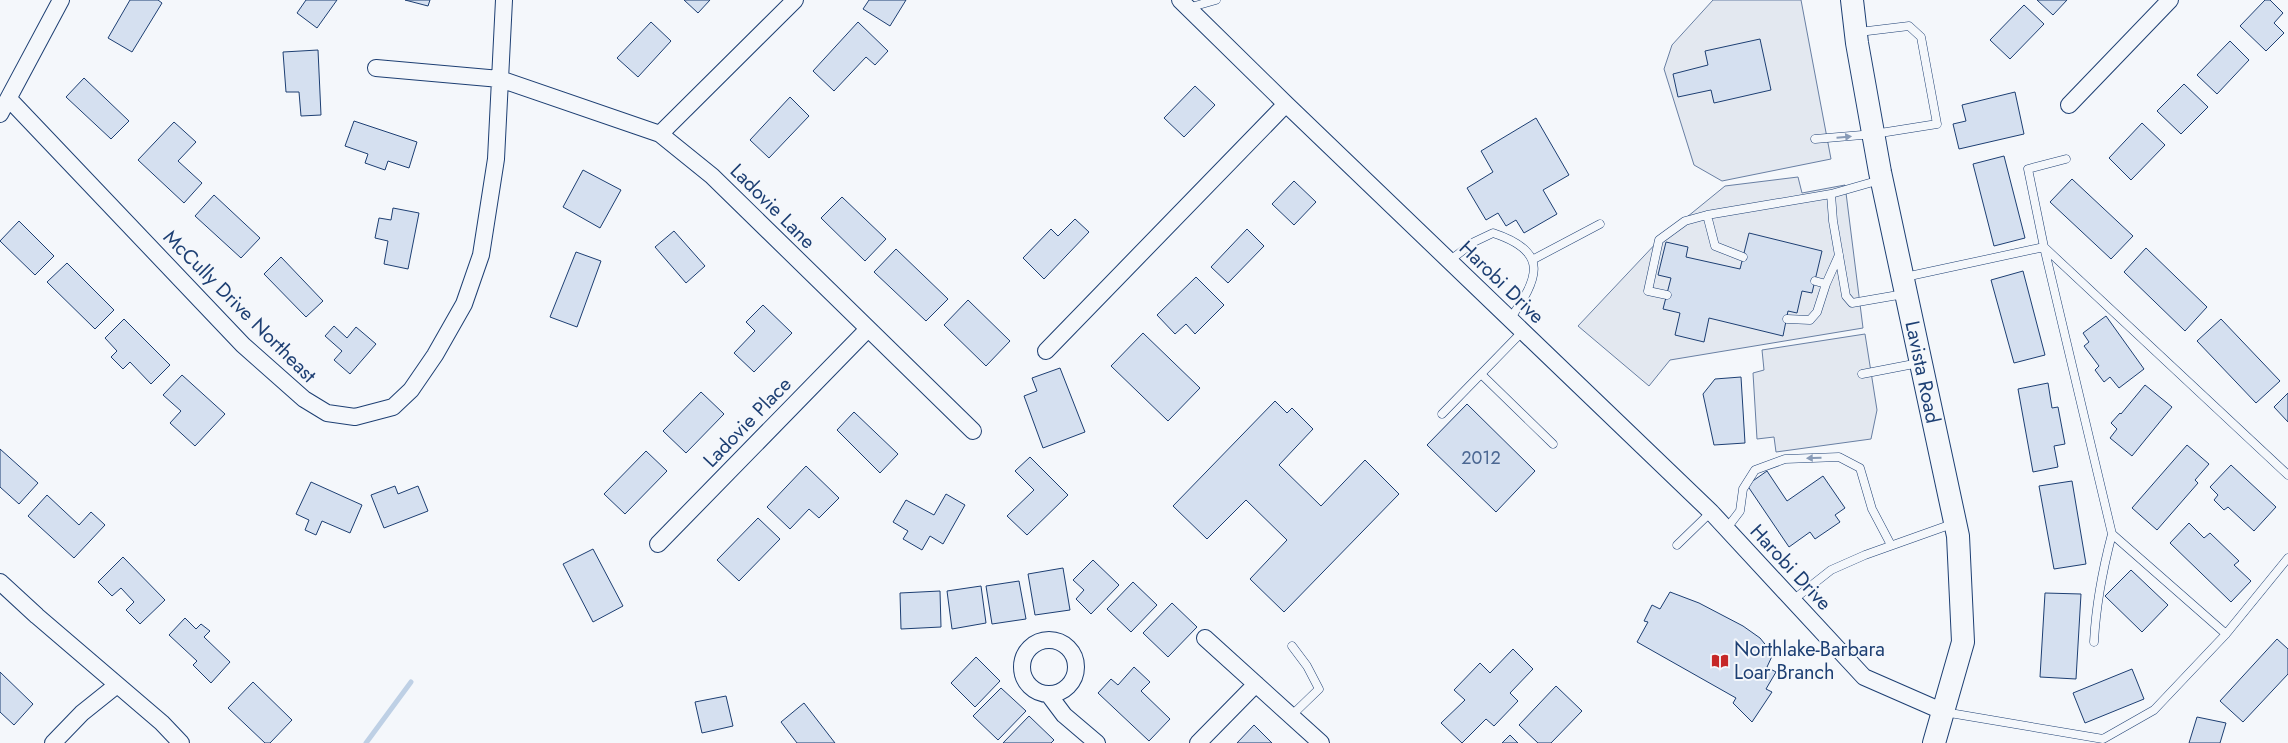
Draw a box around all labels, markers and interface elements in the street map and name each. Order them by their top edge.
one-way arrow [1837,132,1853,140]
street label: Ladovie Lane [723,157,822,256]
street label: McCully Drive Northeast [157,223,323,390]
street label: Harobi Drive [1453,234,1551,330]
street label: Lavista Road [1898,318,1948,426]
street label: Ladovie Place [697,371,798,474]
house number: 2012 [1461,445,1501,471]
one-way arrow [1806,454,1822,462]
street label: Harobi Drive [1743,518,1838,617]
place label: Northlake-Barbara Loar Branch [1734,635,1885,687]
library icon: Northlake-Barbara Loar Branch [1710,651,1730,671]

